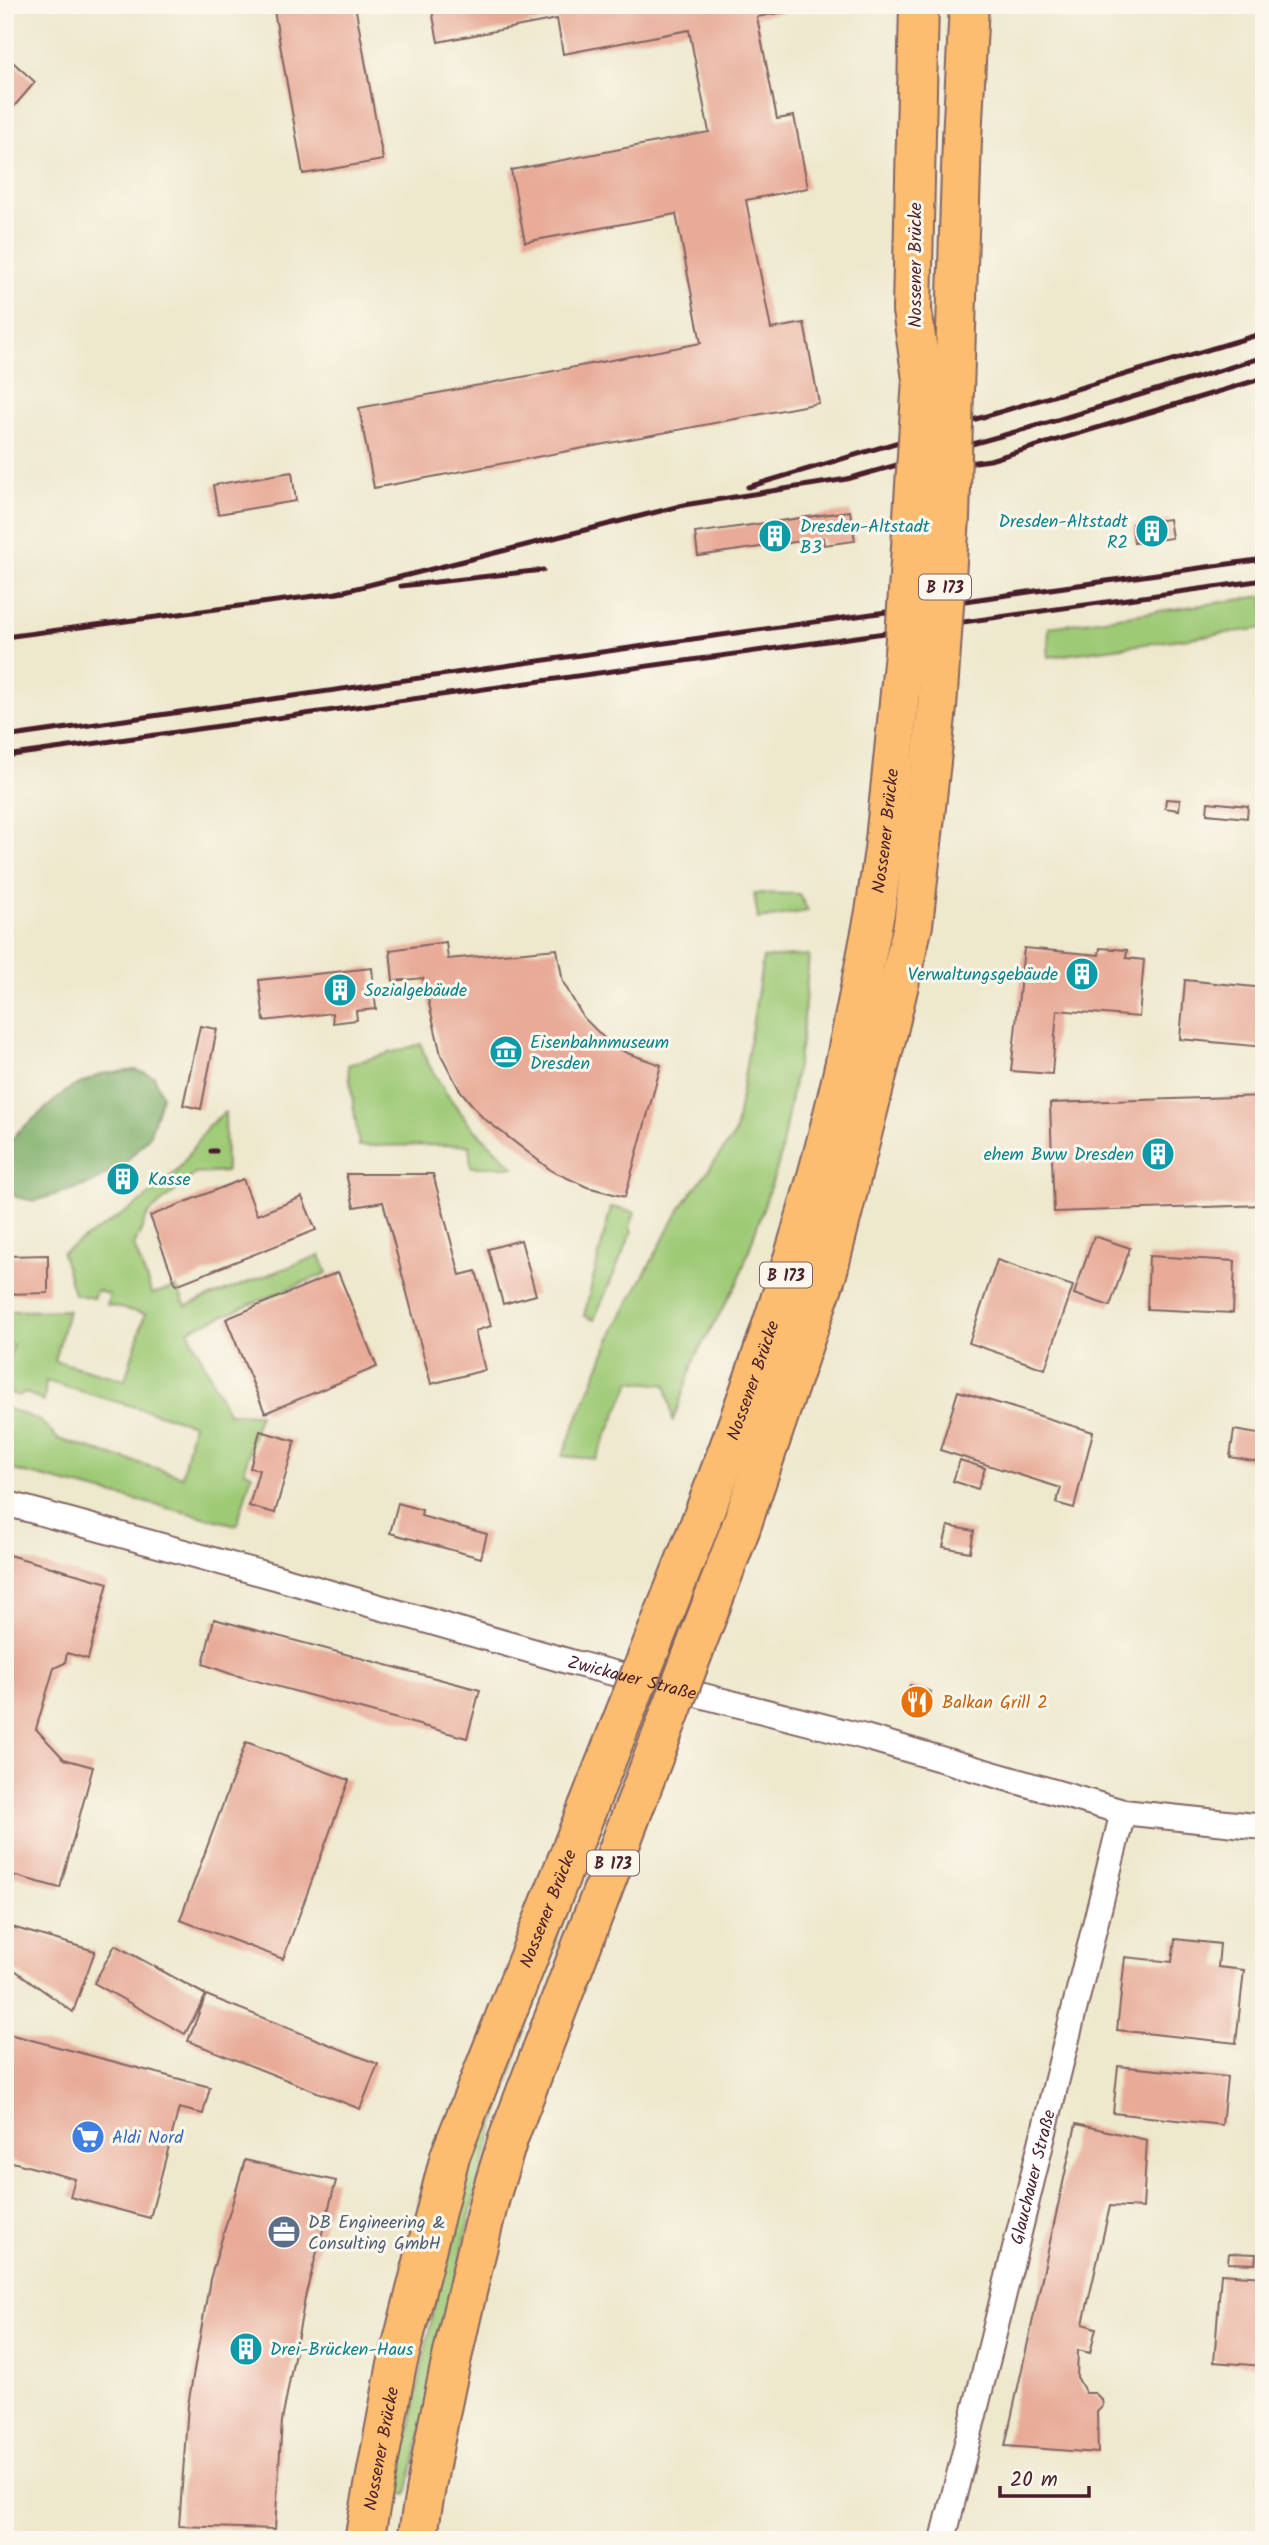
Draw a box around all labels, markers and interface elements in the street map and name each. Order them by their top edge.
street label: Nossener Brücke [902,202,931,328]
place label: Dresden-Altstadt R2 [998,508,1129,558]
building icon: Dresden-Altstadt R2 [1133,512,1171,550]
place label: Dresden-Altstadt B3 [800,513,931,563]
building icon: Dresden-Altstadt B3 [756,517,794,555]
road number: B 173 [919,574,971,600]
street label: Nossener Brücke [865,767,908,895]
building icon: Verwaltungsgebäude [1063,955,1101,993]
place label: Verwaltungsgebäude [908,961,1058,990]
building icon: Sozialgebäude [321,971,359,1009]
place label: Sozialgebäude [364,977,467,1006]
place label: Eisenbahnmuseum Dresden [530,1029,669,1079]
museum icon: Eisenbahnmuseum Dresden [487,1033,525,1071]
building icon: ehem Bww Dresden [1139,1135,1177,1173]
place label: ehem Bww Dresden [984,1141,1134,1170]
building icon: Kasse [104,1160,142,1198]
place label: Kasse [148,1166,191,1195]
road number: B 173 [760,1262,812,1288]
street label: Nossener Brücke [720,1317,789,1445]
street label: Zwickauer Straße [564,1649,699,1710]
restaurant icon: Balkan Grill 2 [898,1683,936,1721]
place label: Balkan Grill 2 [942,1689,1048,1718]
street label: Nossener Brücke [513,1846,586,1973]
road number: B 173 [587,1851,639,1876]
street label: Glauchauer Straße [1004,2107,1065,2248]
supermarket icon: Aldi Nord [69,2118,107,2156]
place label: Aldi Nord [112,2124,184,2153]
place label: DB Engineering & Consulting GmbH [308,2209,445,2259]
office icon: DB Engineering & Consulting GmbH [265,2213,303,2251]
building icon: Drei-Brücken-Haus [227,2330,265,2368]
place label: Drei-Brücken-Haus [270,2336,414,2365]
street label: Nossener Brücke [357,2385,408,2513]
scale bar [1000,2454,1089,2498]
text: 20 m [1010,2464,1058,2497]

